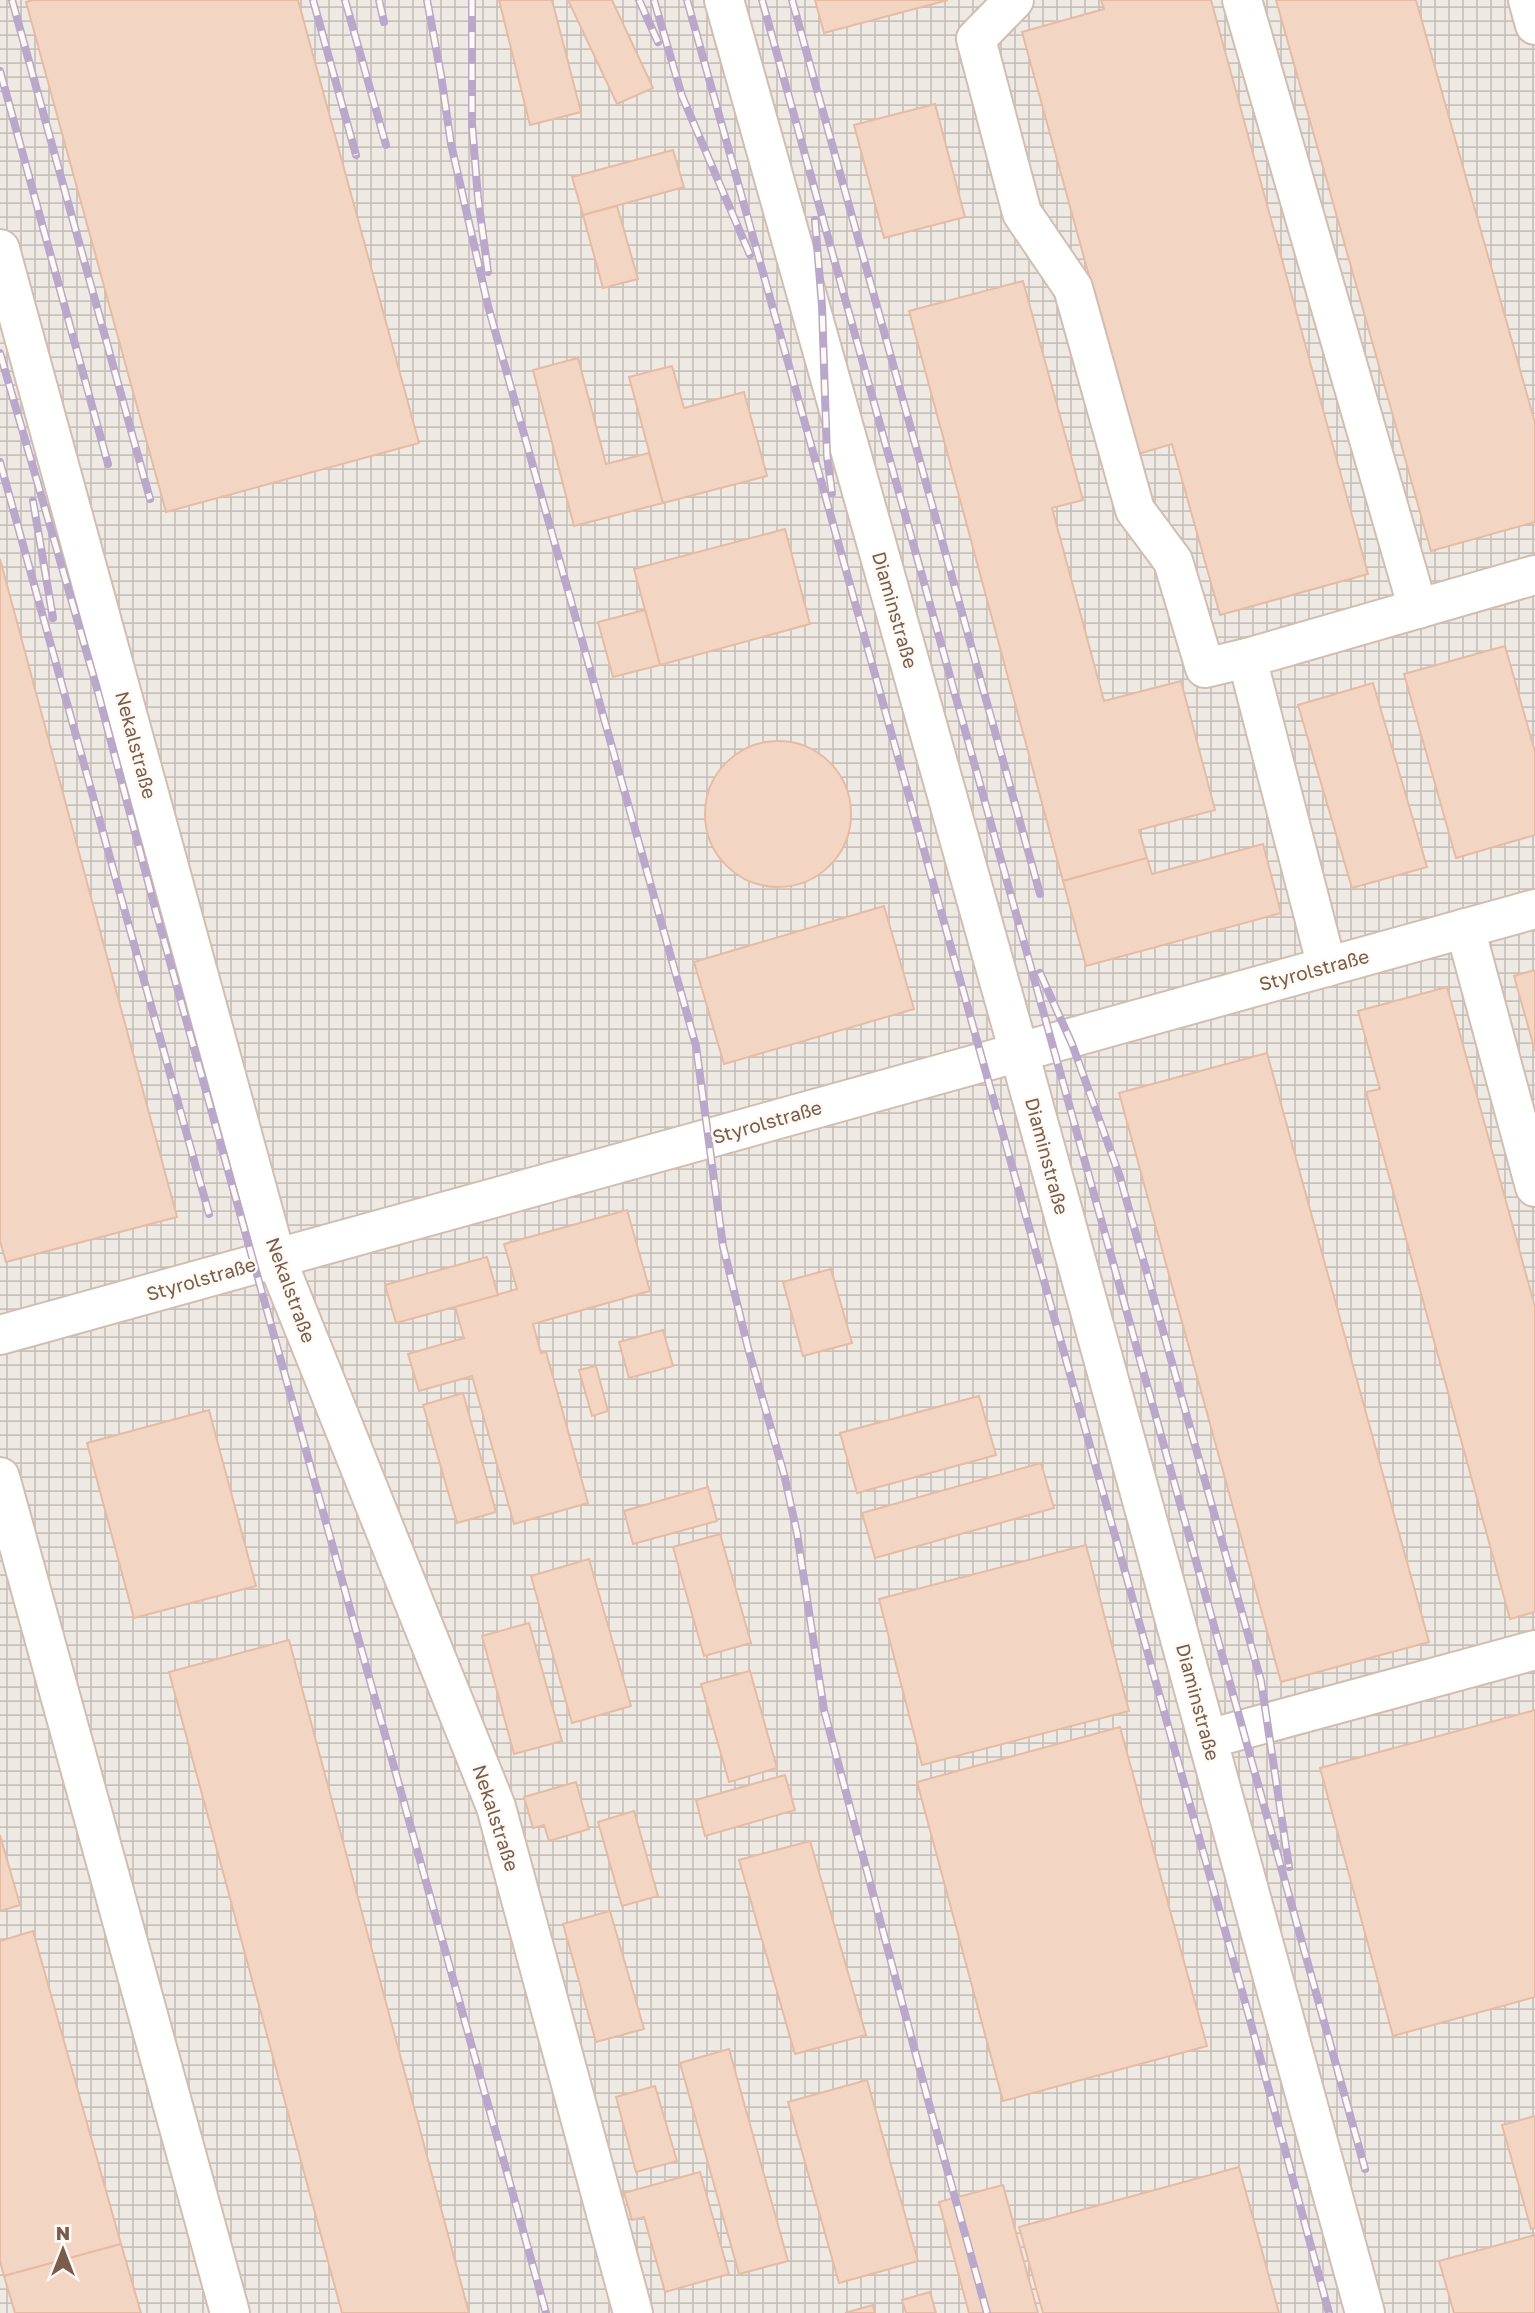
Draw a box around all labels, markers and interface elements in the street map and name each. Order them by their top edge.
street label: Diaminstraße [868,549,923,671]
street label: Nekalstraße [111,689,162,801]
street label: Styrolstraße [1256,944,1371,995]
street label: Styrolstraße [709,1095,824,1148]
street label: Diaminstraße [1021,1095,1074,1217]
street label: Nekalstraße [262,1234,321,1346]
street label: Styrolstraße [143,1252,258,1305]
street label: Diaminstraße [1172,1641,1225,1763]
street label: Nekalstraße [468,1762,524,1874]
north arrow [28,2215,98,2285]
text: N [56,2221,70,2244]

